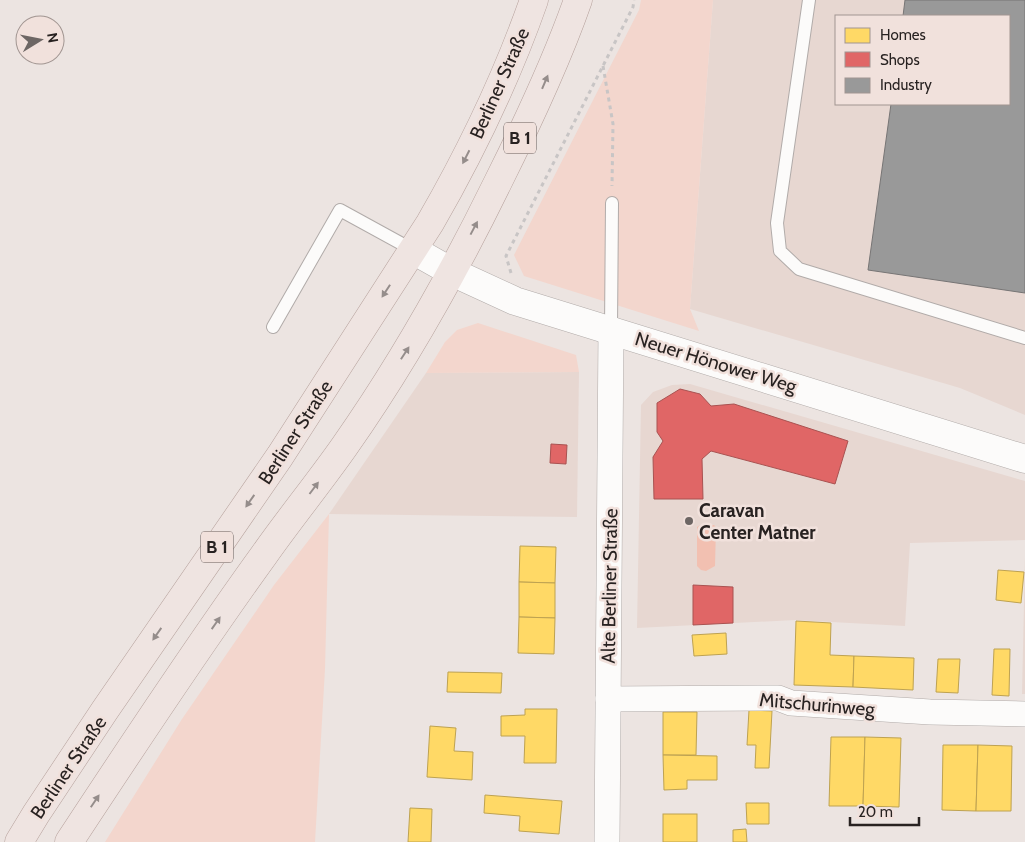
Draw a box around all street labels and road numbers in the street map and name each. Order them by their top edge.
street label: Berliner Straße [465,24,534,142]
road number: B 1 [504,122,536,154]
street label: Neuer Hönower Weg [632,327,800,398]
street label: Berliner Straße [253,376,338,488]
street label: Alte Berliner Straße [597,508,622,664]
road number: B 1 [201,532,233,562]
street label: Mitschurinweg [758,688,876,721]
street label: Berliner Straße [26,711,111,823]

